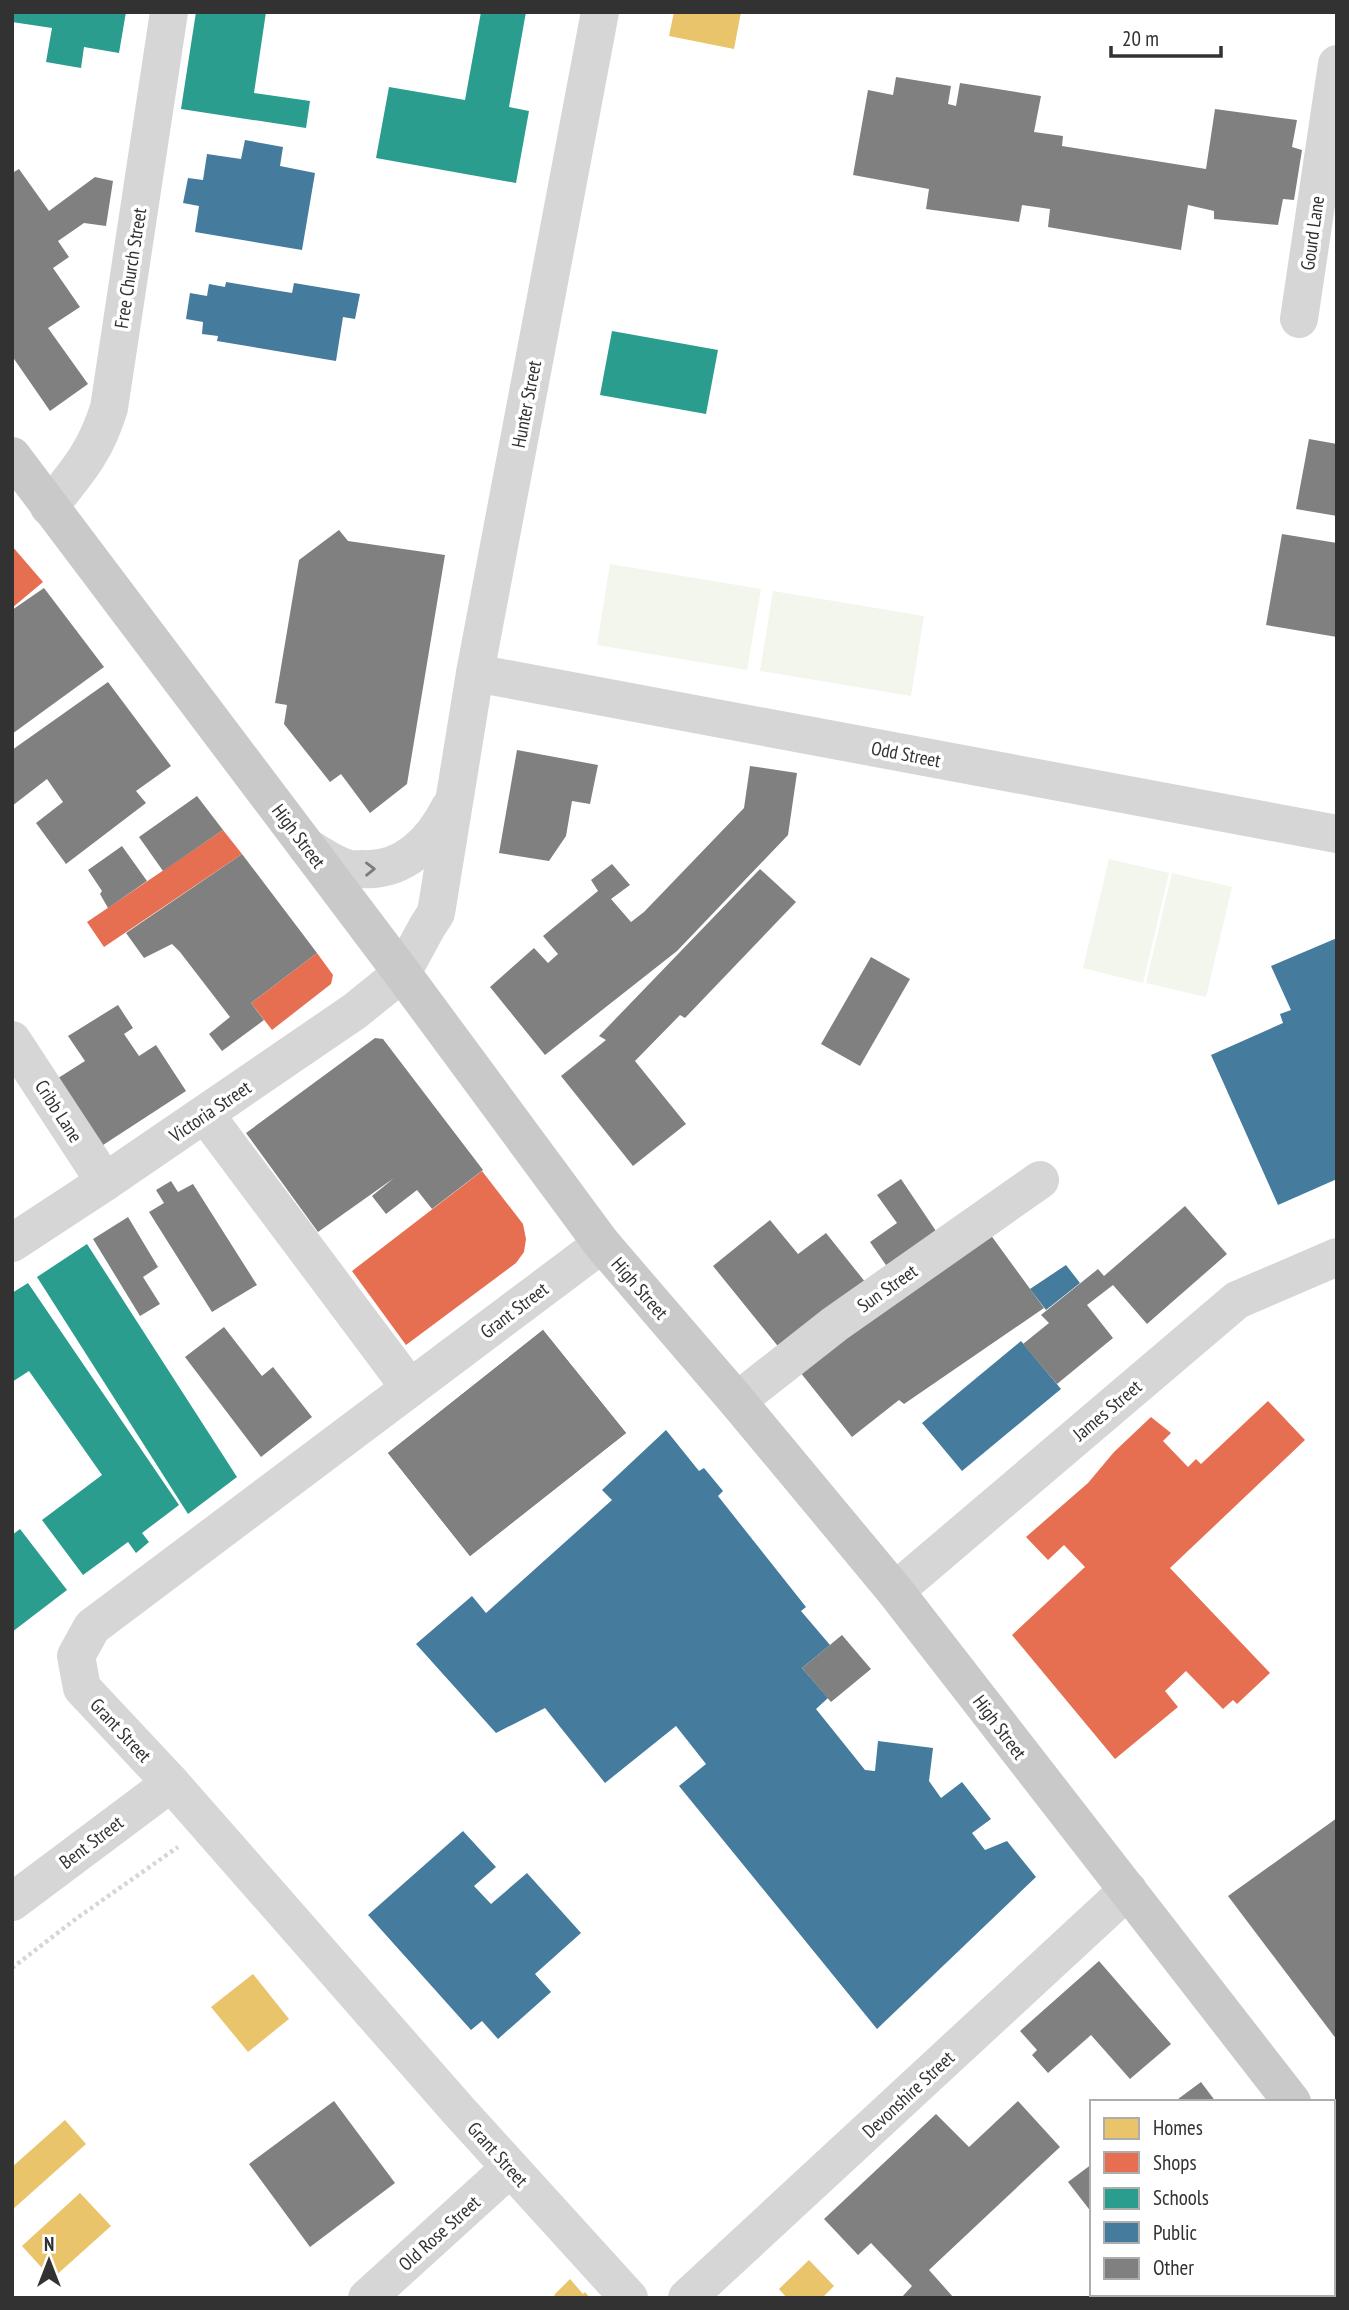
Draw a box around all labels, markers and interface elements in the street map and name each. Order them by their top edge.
scale bar [1111,14,1221,58]
text: 20 m [1122,25,1159,52]
street label: Gourd Lane [1295,194,1329,272]
street label: Free Church Street [109,205,151,330]
street label: Hunter Street [506,358,546,450]
street label: Odd Street [869,736,944,773]
street label: High Street [267,799,331,873]
one-way arrow [365,861,376,877]
street label: Cribb Lane [30,1075,88,1147]
street label: Victoria Street [164,1075,256,1148]
street label: High Street [607,1252,674,1324]
street label: Sun Street [852,1258,922,1317]
street label: Grant Street [475,1276,553,1343]
street label: James Street [1067,1374,1147,1446]
street label: High Street [968,1690,1032,1764]
street label: Grant Street [85,1693,157,1768]
street label: Bent Street [54,1810,128,1874]
street label: Devonshire Street [857,2045,959,2143]
legend [1090,2100,1335,2296]
text: Homes [1153,2114,1203,2141]
street label: Grant Street [463,2117,534,2192]
text: Shops [1153,2149,1197,2176]
text: Schools [1153,2184,1209,2211]
street label: Old Rose Street [393,2190,485,2276]
text: Public [1153,2219,1198,2246]
north arrow [14,2226,84,2296]
text: N [44,2232,54,2256]
text: Other [1153,2254,1194,2281]

